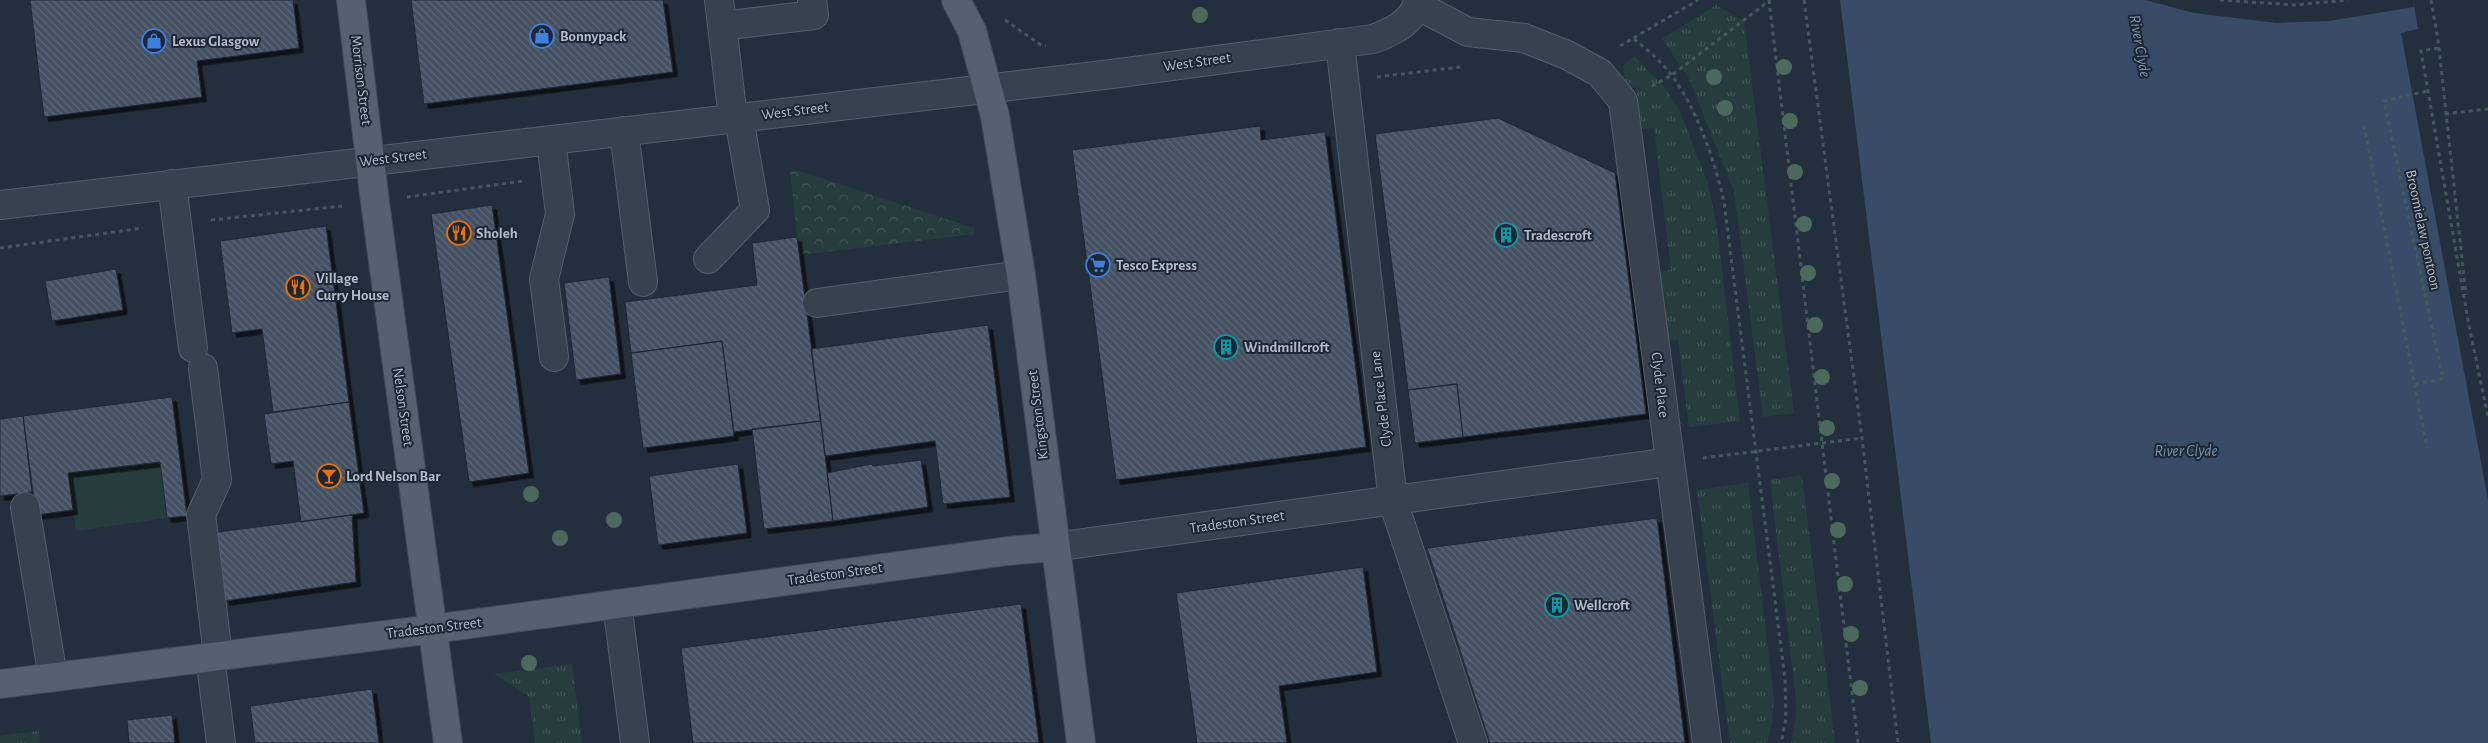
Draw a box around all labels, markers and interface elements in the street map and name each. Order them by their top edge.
water label: River Clyde [2127,13,2153,79]
shop icon: Bonnypack [529,23,555,49]
shop icon: Lexus Glasgow [141,28,167,54]
place label: Bonnypack [560,29,627,44]
place label: Lexus Glasgow [172,34,260,49]
street label: Morrison Street [348,34,374,126]
street label: West Street [1162,50,1232,74]
street label: West Street [760,99,830,123]
street label: West Street [358,146,428,170]
street label: Broomielaw pontoon [2403,169,2443,291]
restaurant icon: Sholeh [446,220,472,246]
building icon: Tradescroft [1493,222,1519,248]
place label: Sholeh [476,226,518,241]
place label: Tradescroft [1524,228,1592,243]
supermarket icon: Tesco Express [1085,252,1111,278]
place label: Tesco Express [1116,258,1197,273]
place label: Village Curry House [316,271,389,303]
restaurant icon: Village Curry House [285,274,311,300]
building icon: Windmillcroft [1213,334,1239,360]
place label: Windmillcroft [1244,340,1329,355]
street label: Clyde Place Lane [1368,350,1394,448]
street label: Clyde Place [1649,351,1671,419]
street label: Nelson Street [390,367,416,447]
street label: Kingston Street [1025,369,1051,460]
water label: River Clyde [2154,443,2218,459]
bar icon: Lord Nelson Bar [316,463,342,489]
place label: Lord Nelson Bar [346,469,441,484]
street label: Tradeston Street [1189,508,1286,536]
street label: Tradeston Street [787,560,884,588]
building icon: Wellcroft [1544,592,1570,618]
place label: Wellcroft [1574,598,1630,613]
street label: Tradeston Street [386,615,483,641]

